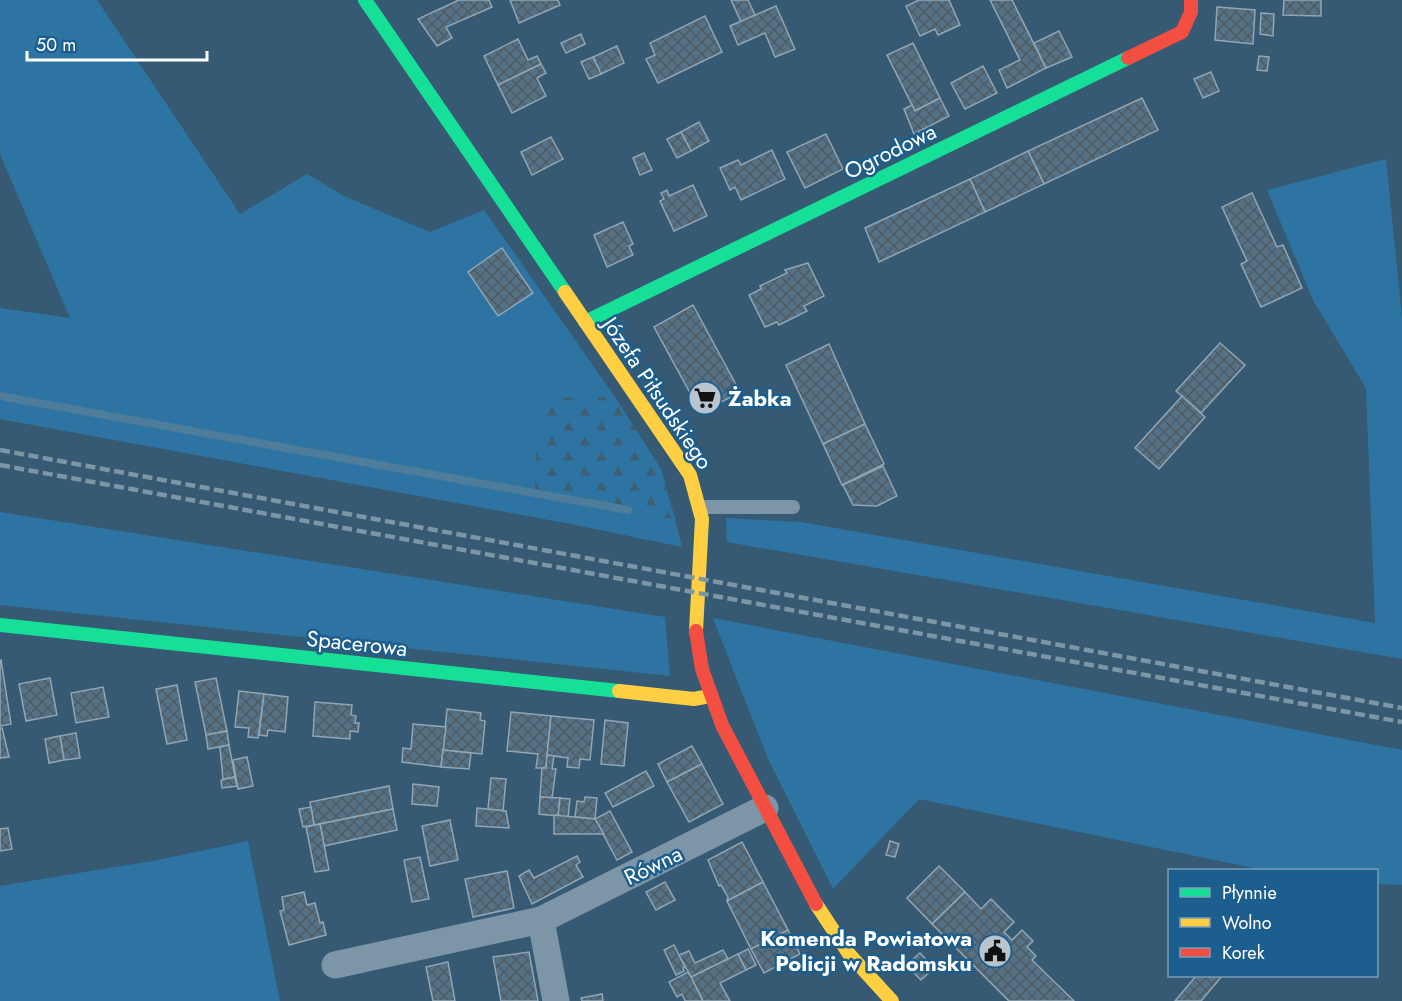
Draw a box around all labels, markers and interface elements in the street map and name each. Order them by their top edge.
scale bar [27,24,207,62]
text: 50 m [36,32,76,58]
street label: Ogrodowa [839,115,941,187]
street label: Józefa Piłsudskiego [593,308,721,476]
supermarket icon: Żabka [687,380,723,416]
place label: Żabka [728,382,792,414]
street label: Spacerowa [305,622,409,664]
street label: Równa [619,837,687,893]
legend [1168,869,1378,977]
text: Płynnie [1222,880,1277,906]
text: Wolno [1222,910,1272,936]
place label: Komenda Powiatowa Policji w Radomsku [760,922,972,979]
public building icon: Komenda Powiatowa Policji w Radomsku [977,933,1013,969]
text: Korek [1222,940,1265,966]

